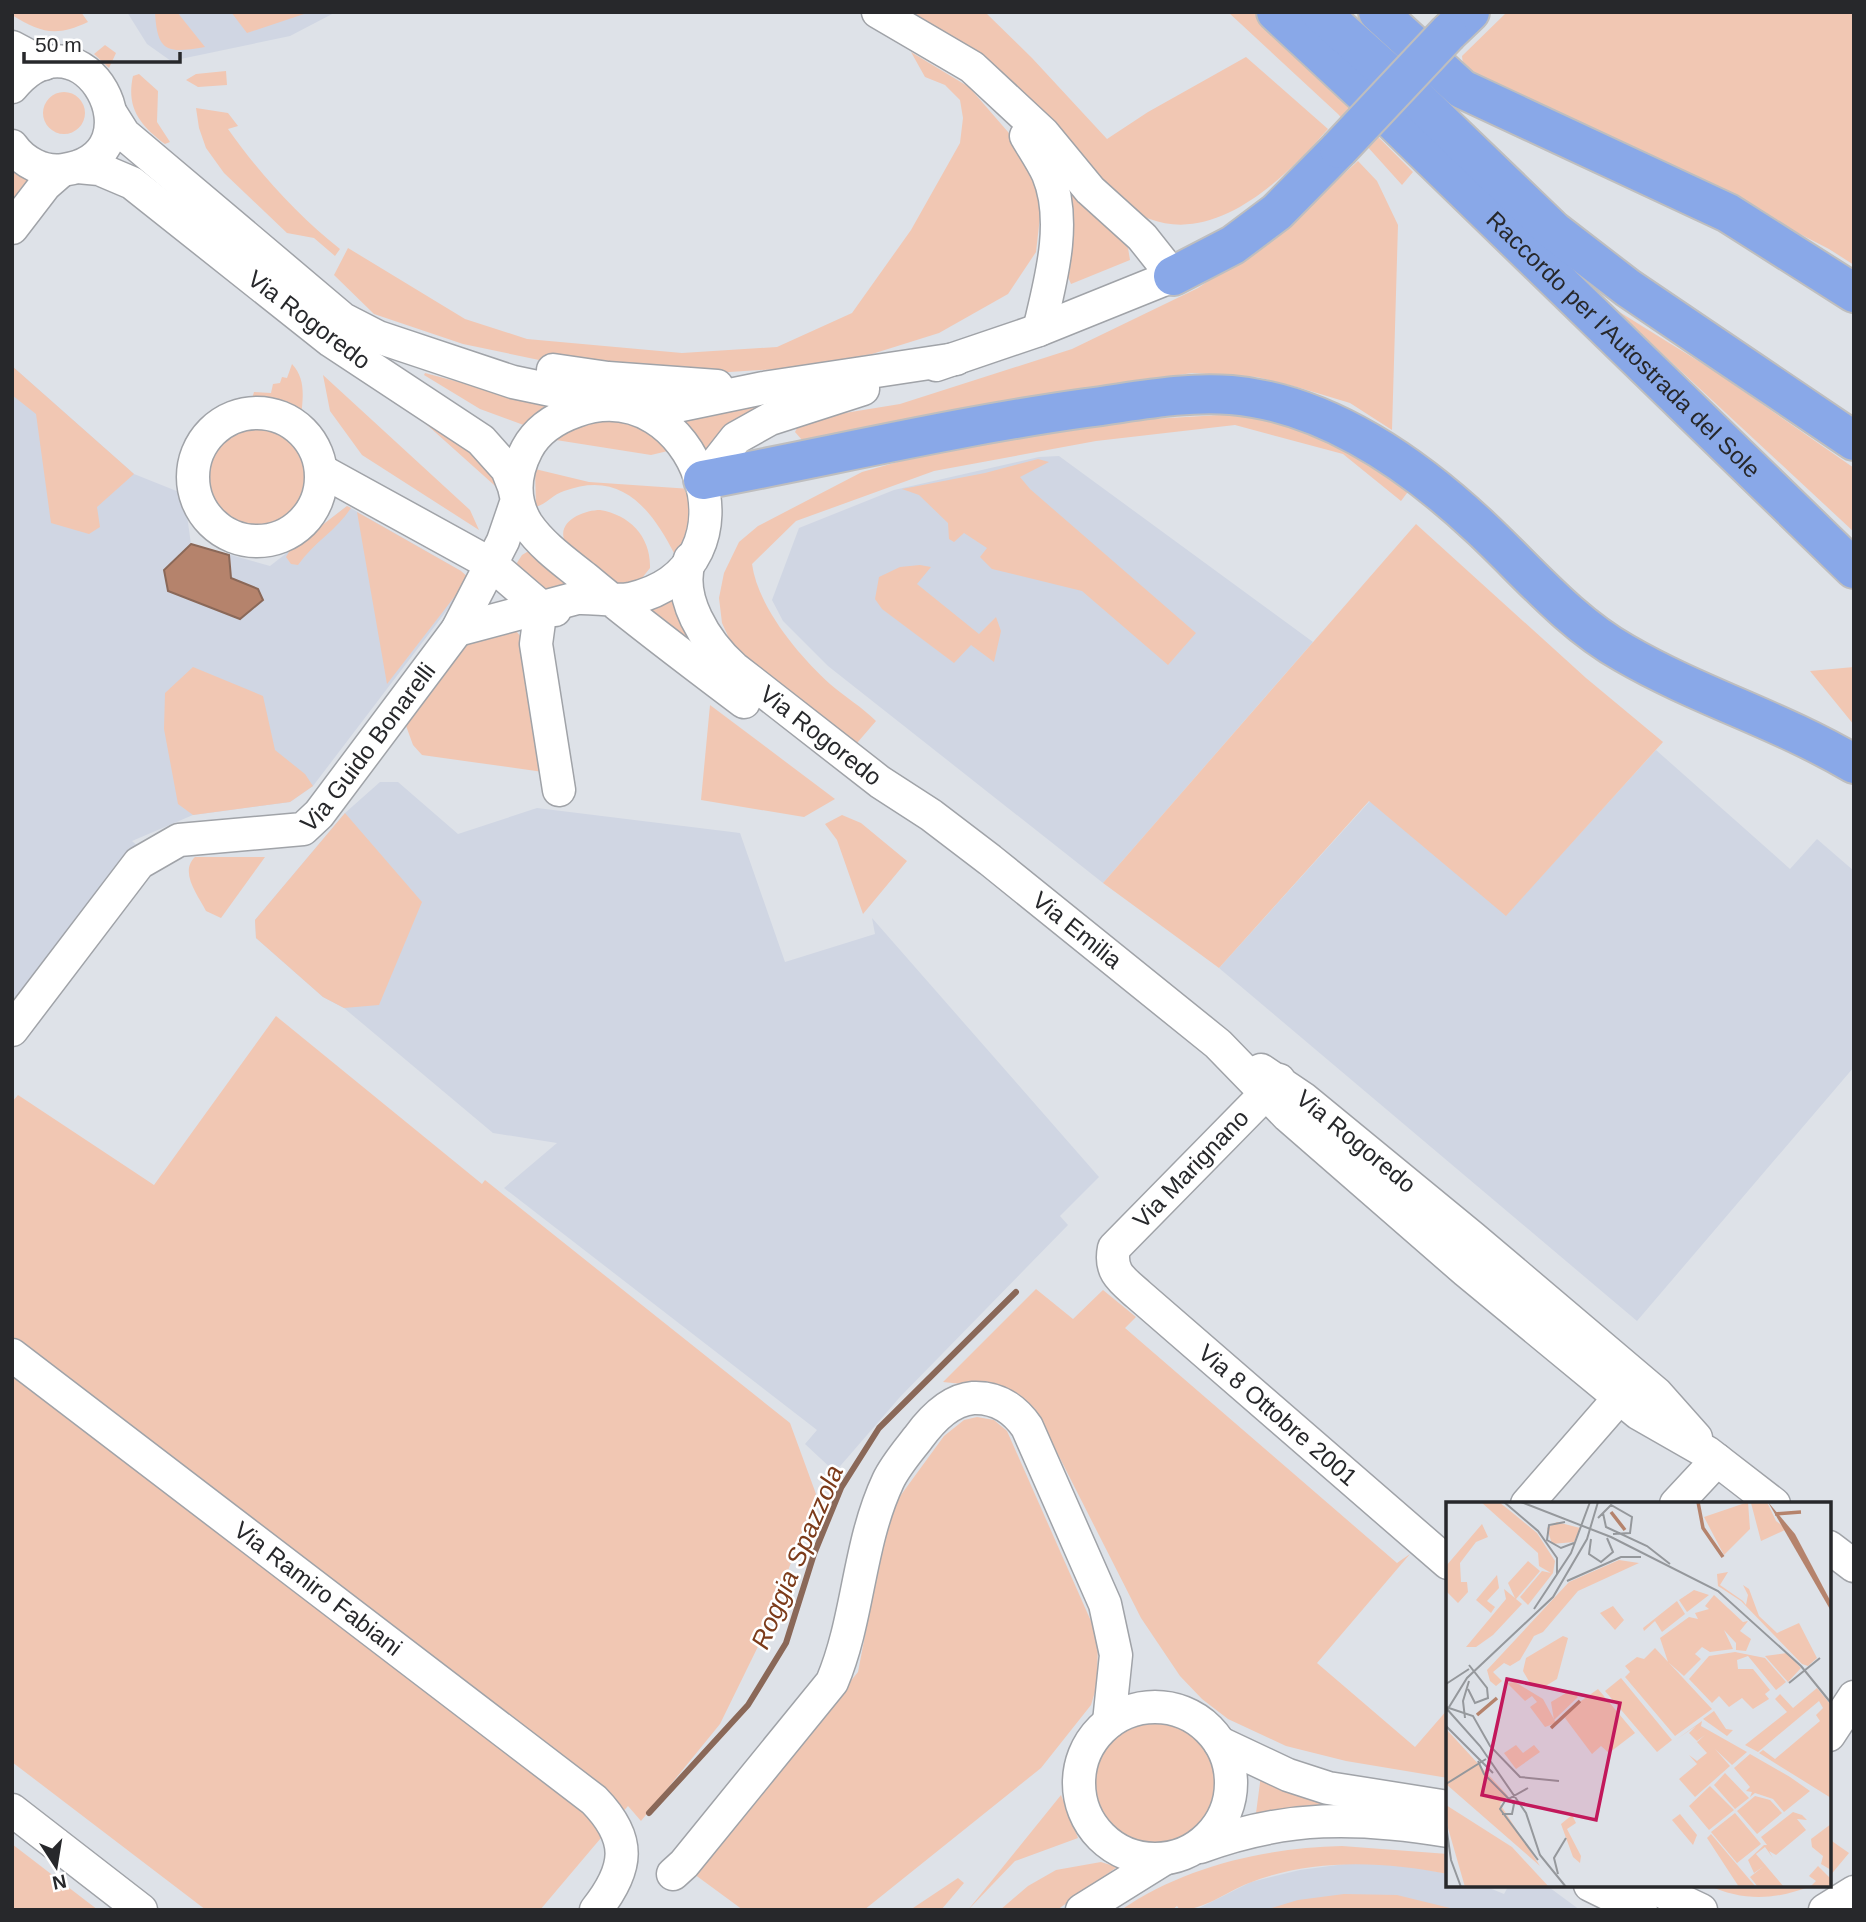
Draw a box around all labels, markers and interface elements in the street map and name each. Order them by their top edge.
scale bar [24,21,180,65]
text: 50 m [35,33,82,56]
street label: Raccordo per l'Autostrada del Sole [1481,206,1766,483]
street label: Via Rogoredo [243,265,376,374]
street label: Via Guido Bonarelli [295,657,441,837]
street label: Via Rogoredo [755,680,887,791]
street label: Via Emilia [1027,886,1128,974]
street label: Via Rogoredo [1291,1084,1421,1198]
street label: Via Marignano [1127,1104,1254,1234]
street label: Via 8 Ottobre 2001 [1193,1339,1363,1491]
water label: Roggia Spazzola [745,1461,849,1653]
inset map [1446,1502,1831,1887]
street label: Via Ramiro Fabiani [229,1516,407,1661]
north arrow [21,1831,91,1901]
text: N [51,1870,68,1894]

